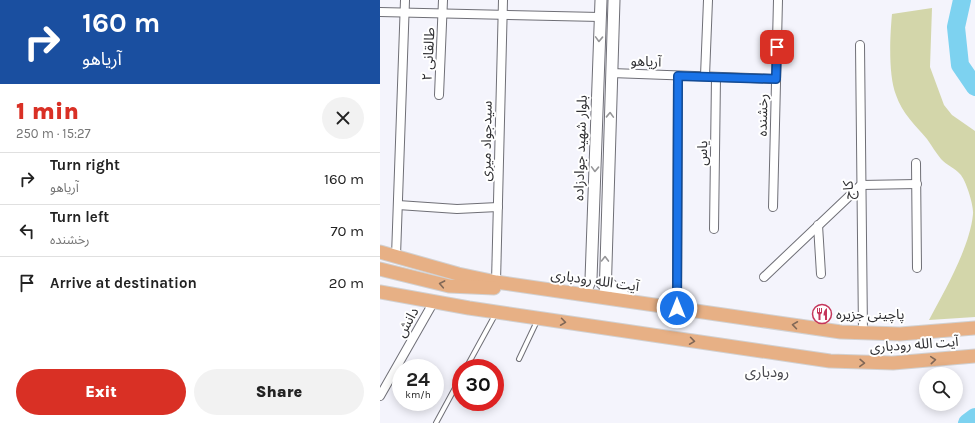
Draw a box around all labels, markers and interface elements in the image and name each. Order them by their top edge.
text: 160 m [82,6,160,39]
icon: right [16,16,68,68]
street label: طالقانی ۲ [419,27,438,81]
pin [760,30,794,64]
one-way arrow [595,36,603,42]
icon: arrive [766,36,788,58]
text: آریاهو [82,48,122,70]
street label: آریاهو [630,52,663,71]
street label: رخشنده [754,94,771,136]
street label: بلوار شهید جوادزاده [570,95,591,201]
text: 1 min [16,97,79,125]
button: close [322,97,364,139]
street label: سیدجواد میری [477,101,496,181]
one-way arrow [606,112,614,118]
text: 250 m · 15:27 [16,126,91,141]
street label: یاس [694,140,711,166]
text: Turn right [50,156,120,174]
one-way arrow [590,166,599,172]
icon: right [16,168,38,190]
text: 160 m [324,170,364,188]
text: آریاهو [50,180,79,195]
street label: کاج [840,180,859,200]
text: Turn left [50,208,109,226]
icon: left [16,220,38,242]
text: 70 m [330,222,364,240]
text: رخشنده [50,232,90,247]
one-way arrow [601,256,609,262]
street label: آیت الله رودباری [550,266,641,295]
icon: arrive [16,272,38,294]
text: Arrive at destination [50,274,197,292]
text: 20 m [329,274,364,292]
one-way arrow [439,281,445,289]
position arrow [656,287,698,329]
restaurant icon: پاچینی جزیره [811,303,833,325]
street label: دانش [392,304,423,340]
place label: پاچینی جزیره [836,306,904,324]
one-way arrow [560,317,566,326]
one-way arrow [792,321,798,330]
street label: آیت الله رودباری [869,333,960,356]
one-way arrow [689,336,695,345]
one-way arrow [930,355,936,364]
speed limit sign: 30 [452,359,504,411]
one-way arrow [859,359,865,368]
district label: رودباری [745,363,789,381]
map controls [919,367,963,411]
button: search [919,367,963,411]
text: 24 [406,368,430,391]
button: Exit [16,369,186,415]
button: Share [194,369,364,415]
text: km/h [405,389,431,401]

